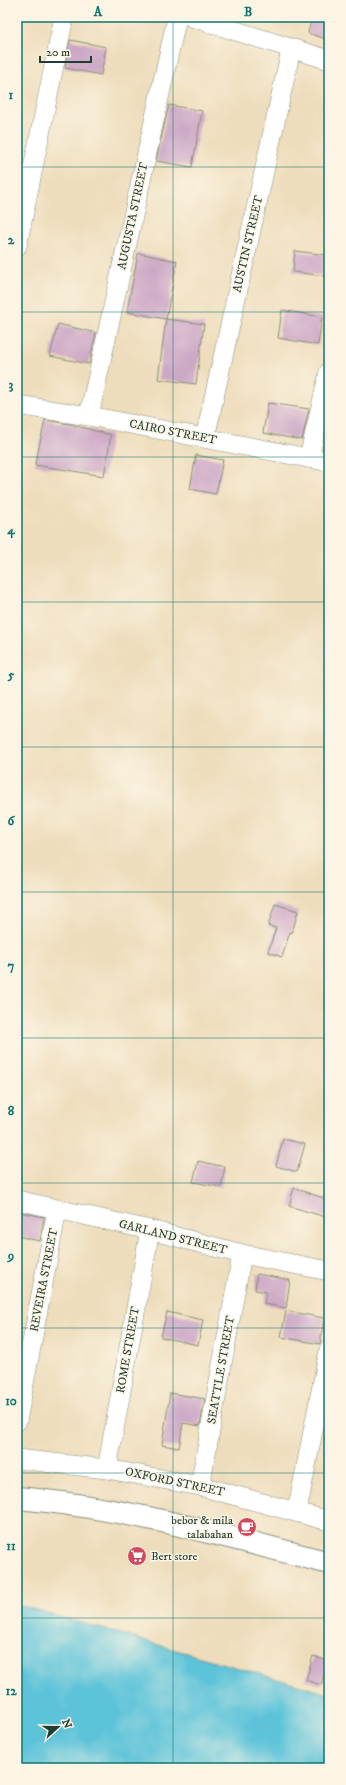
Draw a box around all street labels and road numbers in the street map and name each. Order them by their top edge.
street label: AUGUSTA STREET [114,161,152,271]
street label: AUSTIN STREET [230,194,266,294]
street label: CAIRO STREET [128,416,218,448]
street label: GARLAND STREET [117,1216,229,1258]
street label: REVEIRA STREET [27,1227,61,1333]
street label: ROME STREET [113,1305,143,1395]
street label: SEATTLE STREET [204,1315,238,1425]
street label: OXFORD STREET [124,1464,226,1500]

